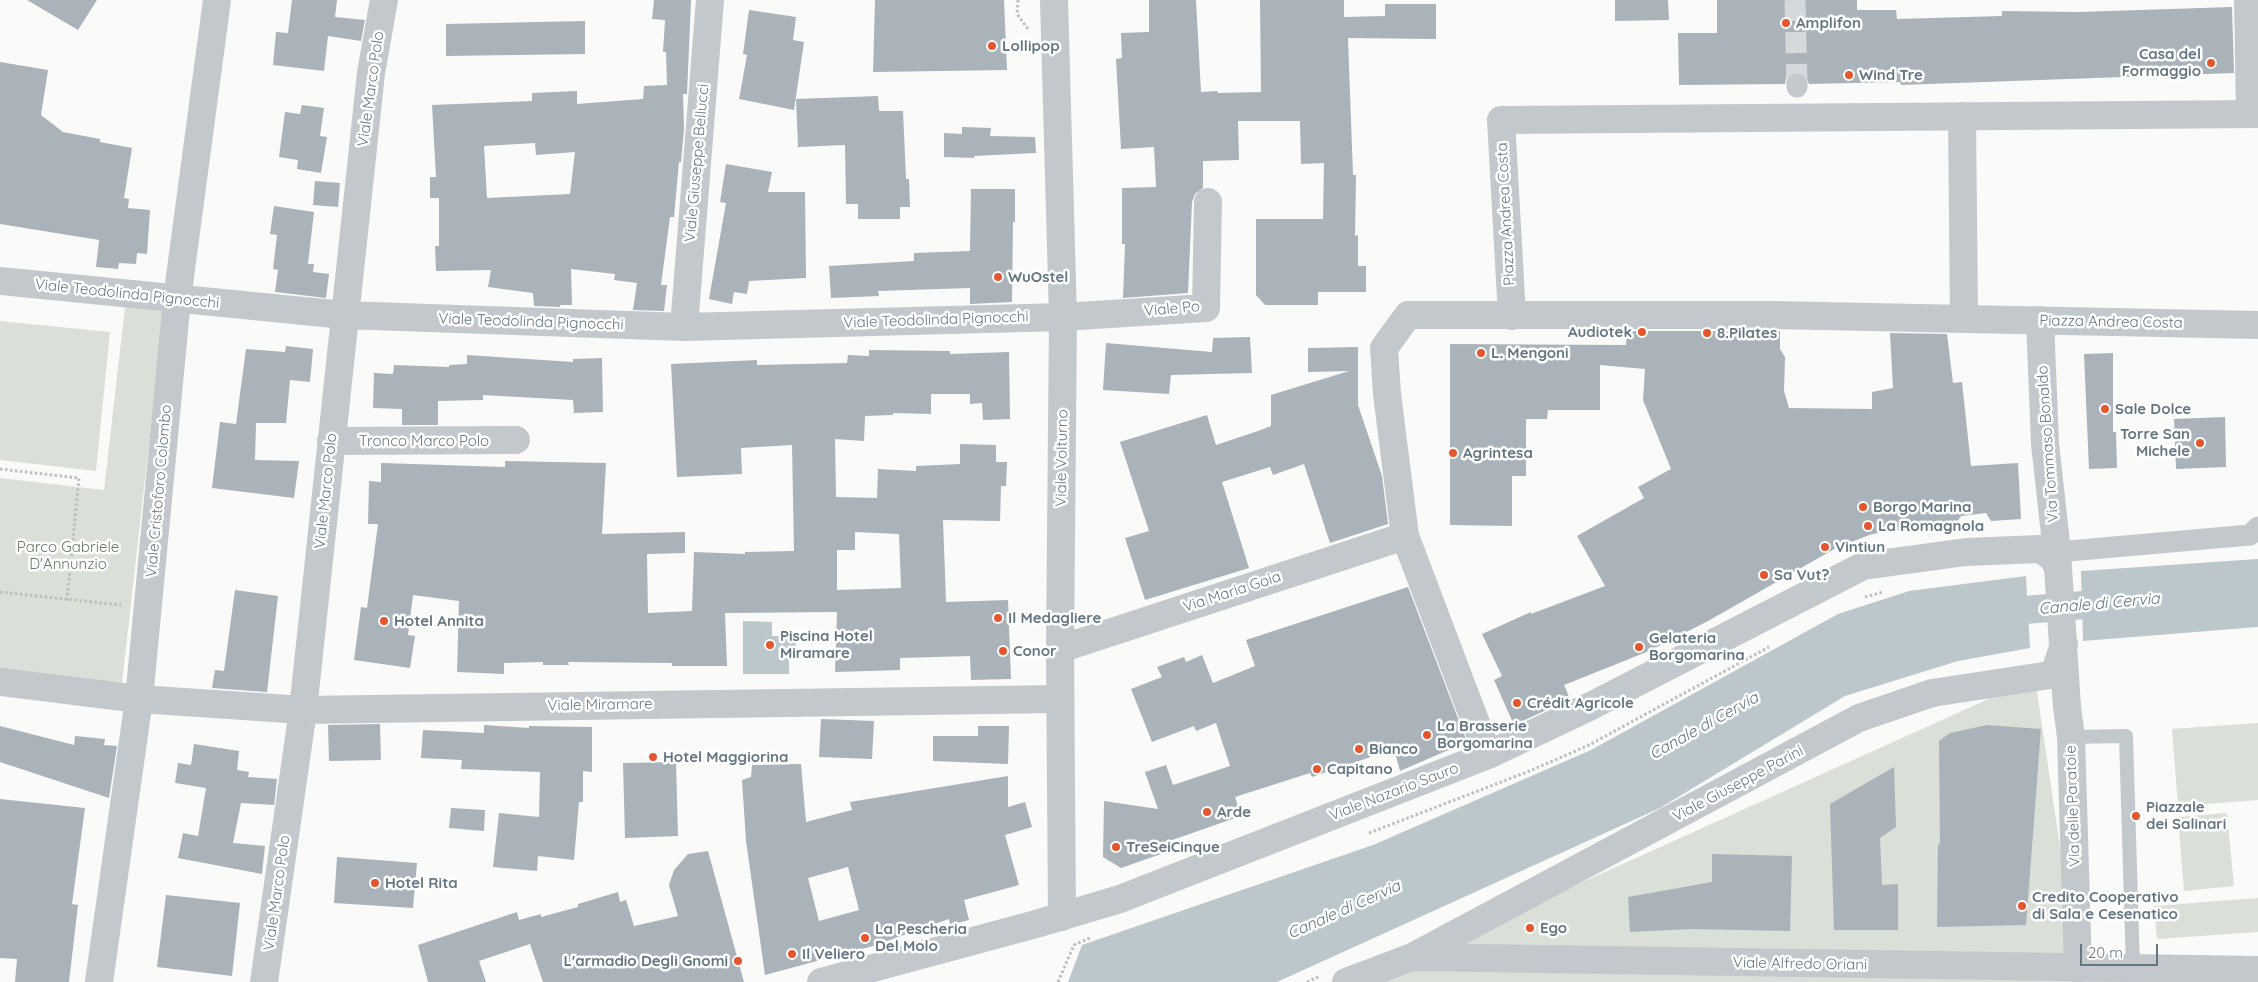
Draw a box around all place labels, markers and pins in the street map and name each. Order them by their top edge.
place label: Amplifon [1796,14,1861,32]
marker: Amplifon [1780,17,1792,29]
place label: Lollipop [1002,37,1060,55]
marker: Lollipop [986,40,998,52]
place label: Casa del Formaggio [2122,45,2201,80]
marker: Casa del Formaggio [2205,57,2217,69]
place label: Wind Tre [1859,66,1923,84]
marker: Wind Tre [1843,69,1855,81]
place label: WuOstel [1008,268,1068,286]
marker: WuOstel [992,271,1004,283]
place label: Audiotek [1568,323,1632,341]
place label: 8.Pilates [1717,324,1777,342]
marker: Audiotek [1636,326,1648,338]
marker: 8.Pilates [1701,327,1713,339]
place label: L. Mengoni [1491,344,1569,362]
marker: L. Mengoni [1475,347,1487,359]
place label: Sale Dolce [2115,400,2191,418]
marker: Sale Dolce [2099,403,2111,415]
place label: Torre San Michele [2120,425,2190,460]
marker: Torre San Michele [2194,437,2206,449]
place label: Agrintesa [1463,444,1533,462]
marker: Agrintesa [1447,447,1459,459]
place label: Borgo Marina [1873,498,1971,516]
marker: Borgo Marina [1857,501,1869,513]
place label: La Romagnola [1878,517,1984,535]
marker: La Romagnola [1862,520,1874,532]
place label: Vintiun [1835,538,1885,556]
marker: Vintiun [1819,541,1831,553]
place label: Sa Vut? [1774,566,1829,584]
marker: Sa Vut? [1758,569,1770,581]
place label: Il Medagliere [1008,609,1101,627]
place label: Hotel Annita [394,612,484,630]
marker: Il Medagliere [992,612,1004,624]
marker: Hotel Annita [378,615,390,627]
place label: Piscina Hotel Miramare [780,627,873,662]
place label: Gelateria Borgomarina [1649,629,1745,664]
marker: Piscina Hotel Miramare [764,639,776,651]
marker: Gelateria Borgomarina [1633,641,1645,653]
place label: Conor [1013,642,1057,660]
marker: Conor [997,645,1009,657]
place label: Crédit Agricole [1527,694,1634,712]
marker: Crédit Agricole [1511,697,1523,709]
place label: La Brasserie Borgomarina [1437,717,1533,752]
marker: La Brasserie Borgomarina [1421,729,1433,741]
place label: Bianco [1369,740,1418,758]
marker: Bianco [1353,743,1365,755]
place label: Hotel Maggiorina [663,748,788,766]
marker: Hotel Maggiorina [647,751,659,763]
place label: Capitano [1327,760,1393,778]
marker: Capitano [1311,763,1323,775]
place label: Piazzale dei Salinari [2146,798,2226,833]
place label: Arde [1217,803,1251,821]
marker: Arde [1201,806,1213,818]
marker: Piazzale dei Salinari [2130,810,2142,822]
place label: TreSeiCinque [1126,838,1220,856]
marker: TreSeiCinque [1110,841,1122,853]
place label: Hotel Rita [385,874,458,892]
marker: Hotel Rita [369,877,381,889]
place label: Credito Cooperativo di Sala e Cesenatico [2032,888,2179,923]
marker: Credito Cooperativo di Sala e Cesenatico [2016,900,2028,912]
place label: Ego [1540,919,1567,937]
place label: La Pescheria Del Molo [875,920,967,955]
marker: Ego [1524,922,1536,934]
marker: La Pescheria Del Molo [859,932,871,944]
place label: Il Veliero [802,945,865,963]
marker: Il Veliero [786,948,798,960]
place label: L'armadio Degli Gnomi [564,952,728,970]
marker: L'armadio Degli Gnomi [732,955,744,967]

